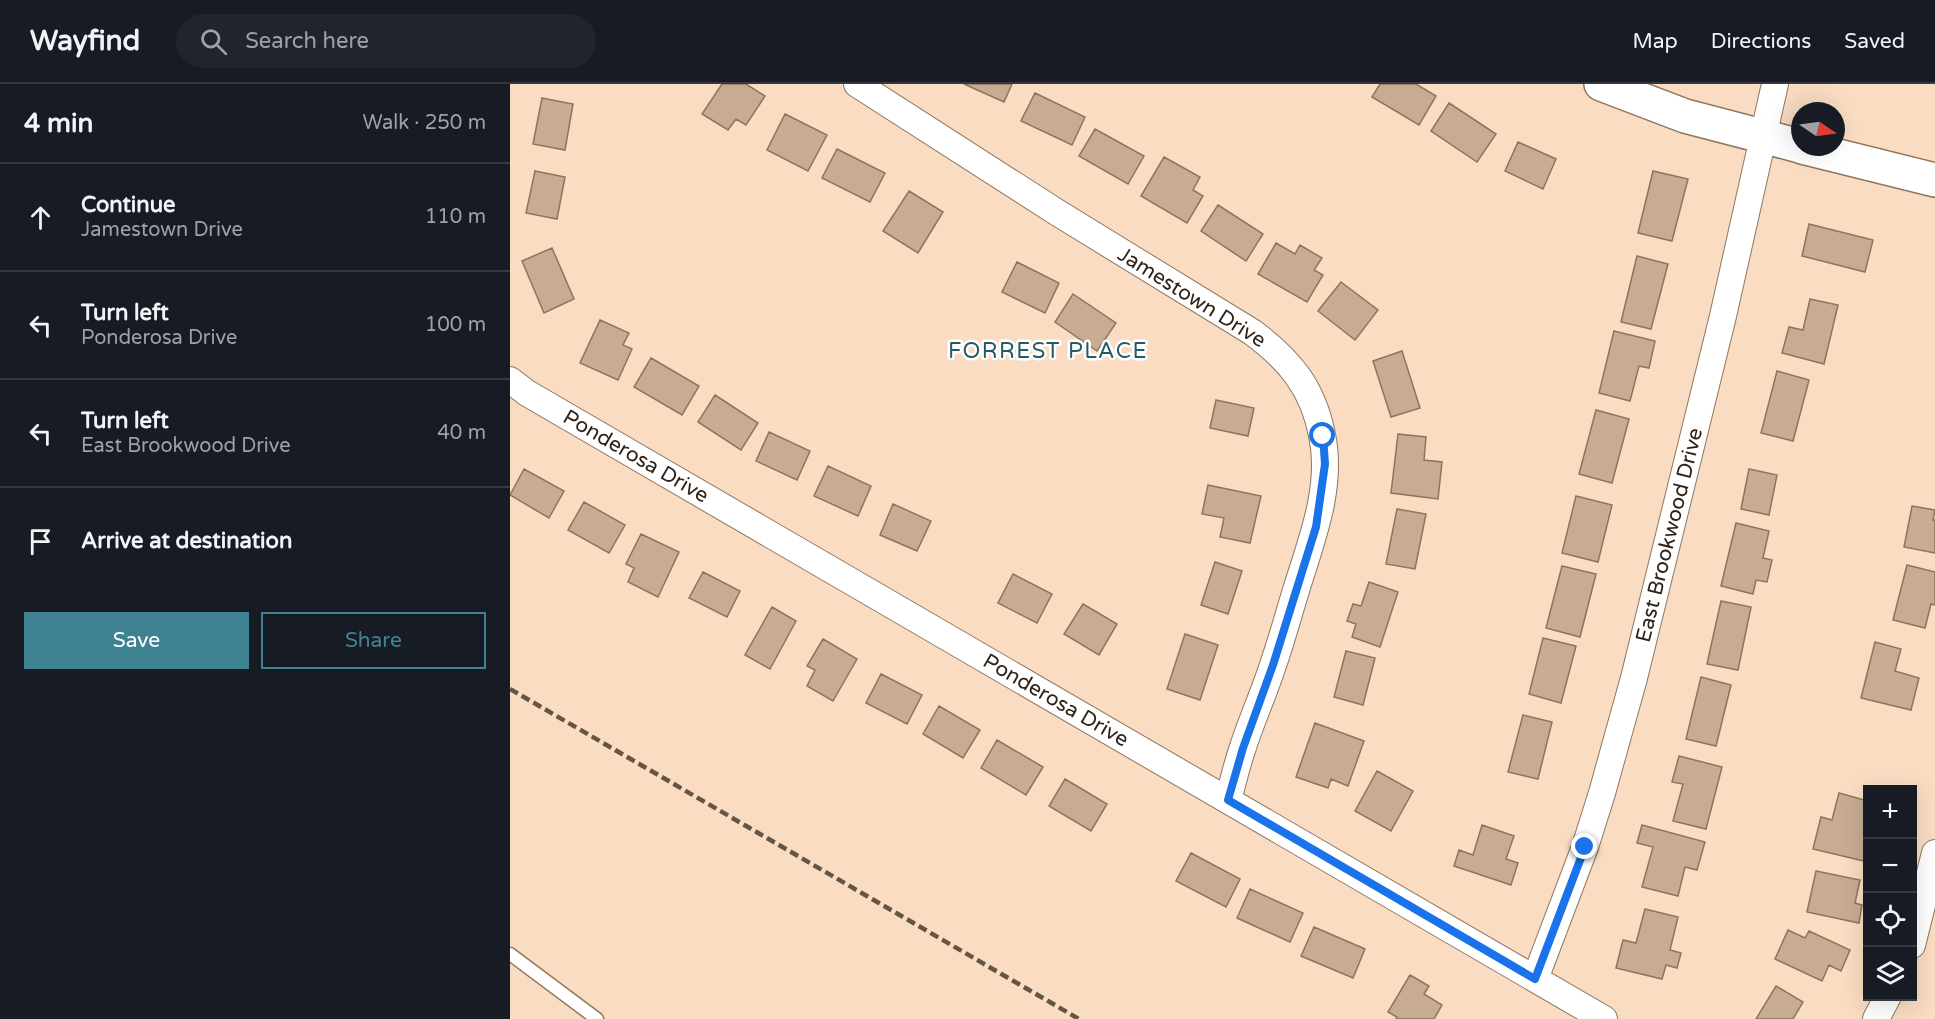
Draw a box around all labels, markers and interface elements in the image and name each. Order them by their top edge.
search box [176,14,596,68]
text: Wayfind [30,24,140,58]
icon: search [197,25,230,58]
text: Search here [245,28,369,54]
text: Map [1632,29,1678,54]
text: Directions [1711,29,1811,54]
text: Saved [1844,29,1905,54]
north arrow [1791,102,1845,156]
text: 4 min [24,108,93,139]
text: Walk · 250 m [363,111,486,135]
text: Continue [81,192,176,218]
icon: ahead [24,201,57,234]
text: 110 m [425,205,486,229]
text: Jamestown Drive [81,218,243,242]
street label: Jamestown Drive [1113,242,1270,353]
text: Turn left [81,300,169,326]
icon: left [24,309,57,342]
text: 100 m [425,313,486,337]
text: Ponderosa Drive [81,326,237,350]
district label: FORREST PLACE [948,338,1148,364]
street label: Ponderosa Drive [558,405,713,508]
text: Turn left [81,408,169,434]
icon: left [24,417,57,450]
text: 40 m [437,421,486,445]
route start [1309,422,1335,448]
street label: East Brookwood Drive [1631,425,1708,645]
text: East Brookwood Drive [81,434,291,458]
icon: arrive [24,525,57,558]
text: Arrive at destination [81,528,292,554]
button: Save [24,612,249,669]
button: Share [261,612,486,669]
street label: Ponderosa Drive [978,649,1133,752]
map controls [1863,785,1917,1001]
button: + [1863,785,1917,839]
route end [1571,833,1597,859]
button: − [1863,839,1917,893]
button: locate [1863,893,1917,947]
button: layers [1863,947,1917,1001]

